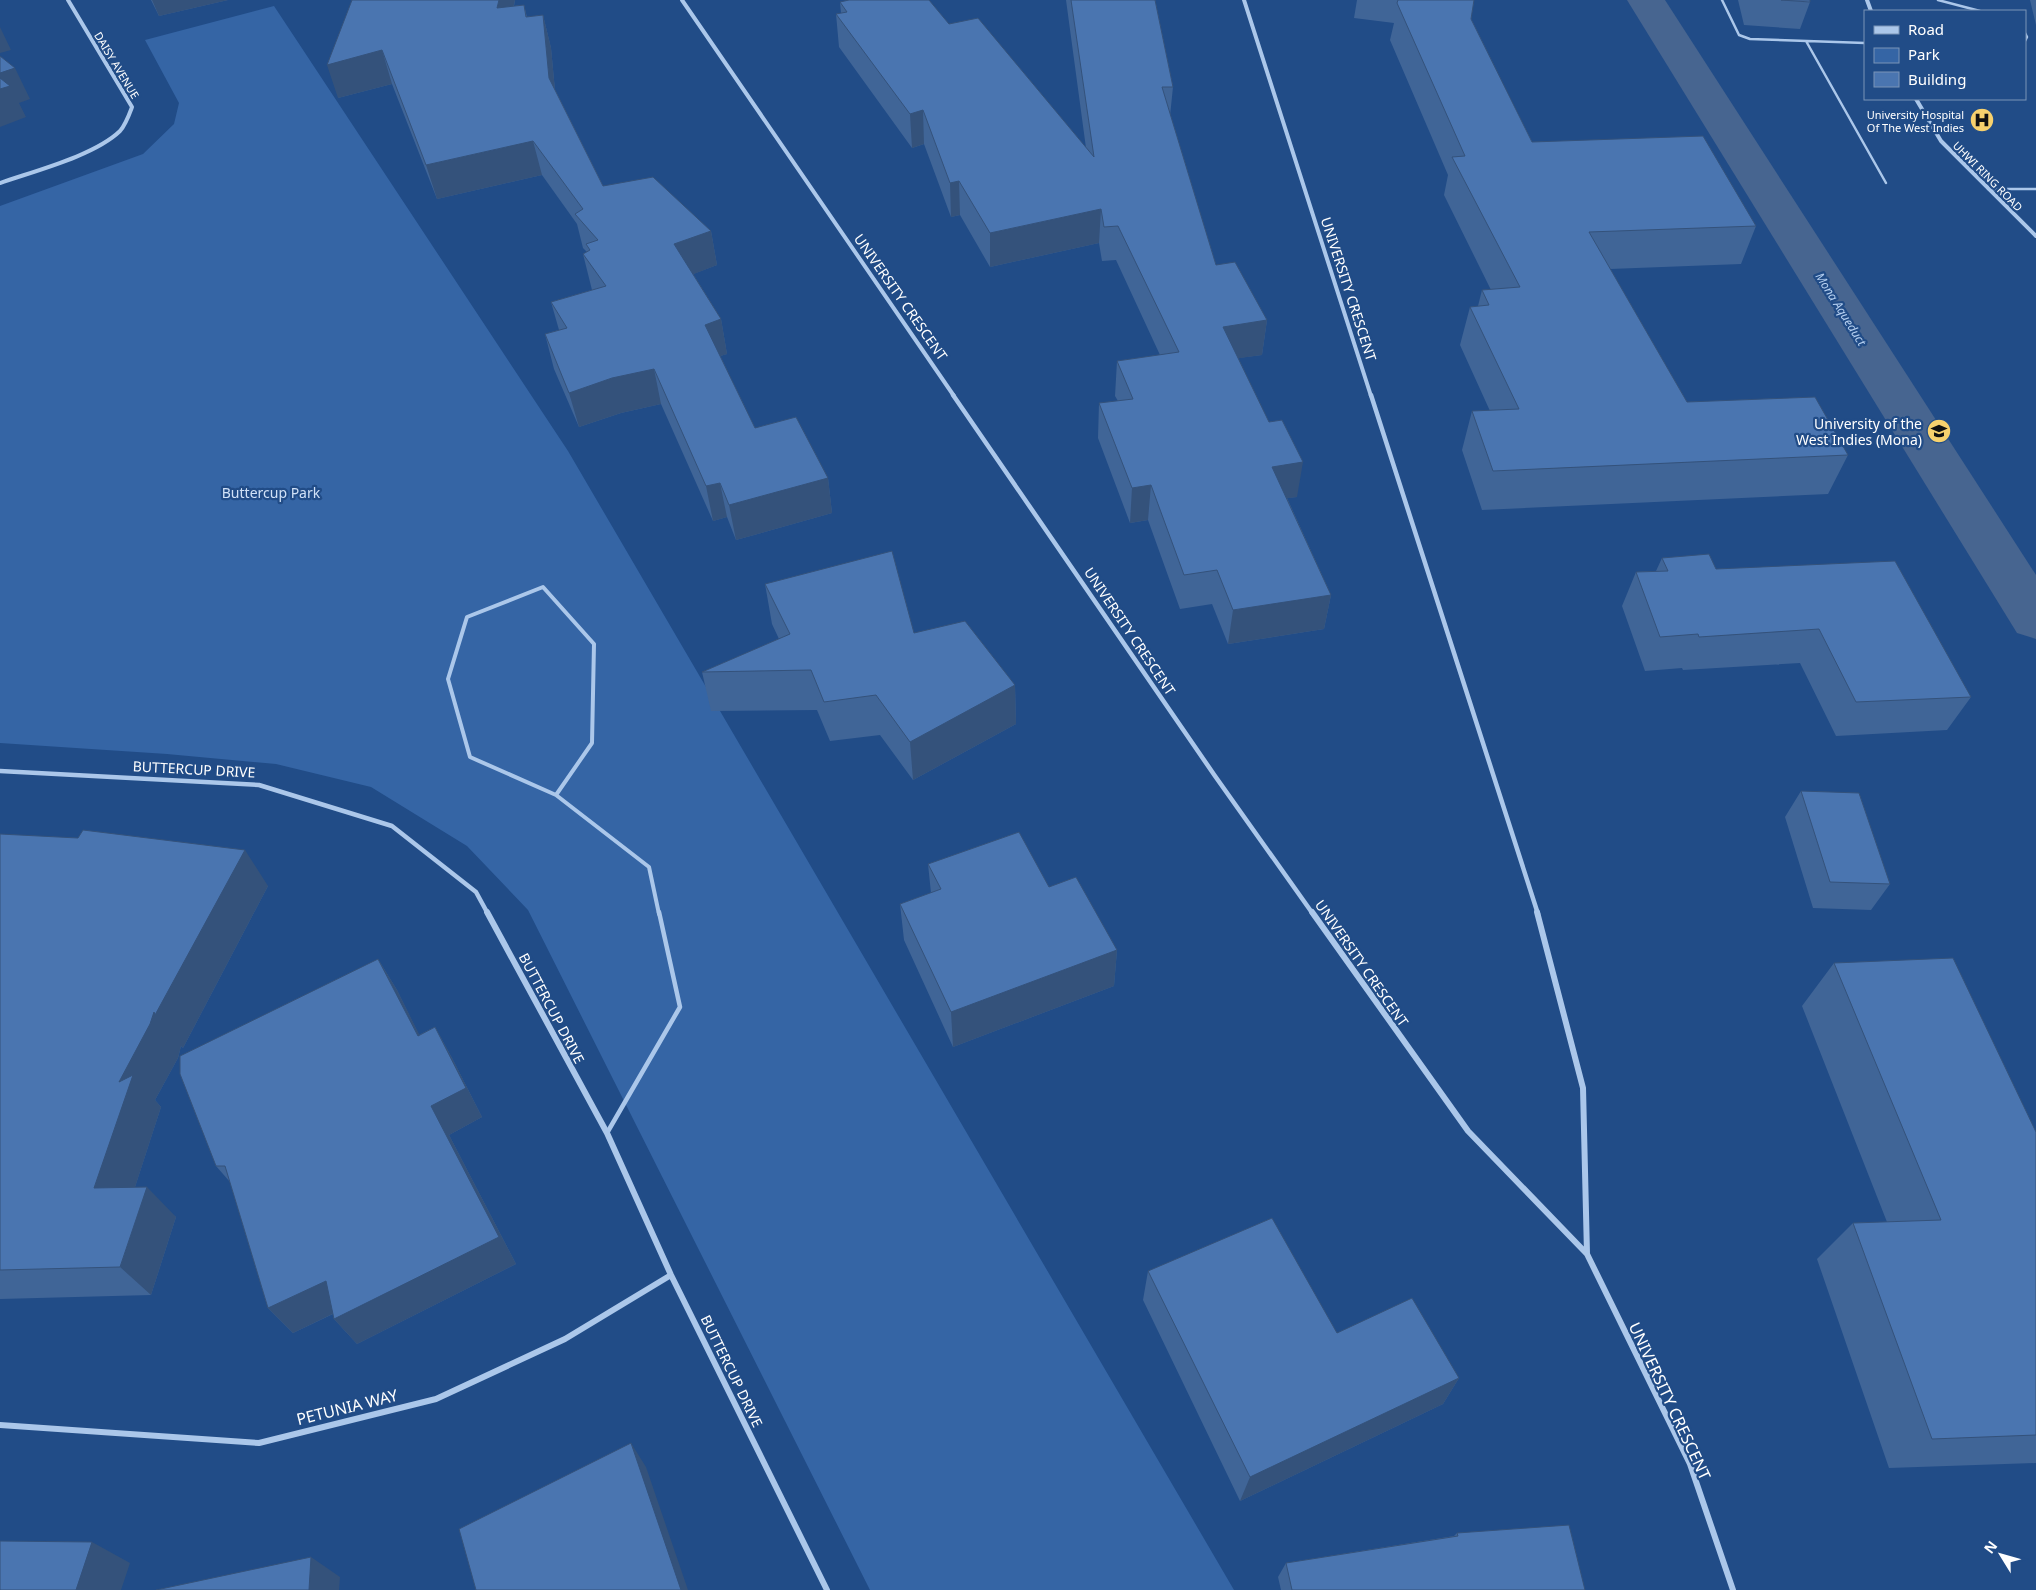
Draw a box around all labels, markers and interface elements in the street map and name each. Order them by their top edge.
legend [1864,10,2026,100]
text: Road [1908,19,1944,39]
street label: DAISY AVENUE [91,29,143,101]
text: Park [1908,44,1940,64]
text: Building [1908,69,1966,89]
place label: University Hospital Of The West Indies [1867,107,1964,135]
hospital icon: University Hospital Of The West Indies [1969,107,1995,133]
street label: UHWI RING ROAD [1950,138,2026,214]
street label: UNIVERSITY CRESCENT [1317,215,1381,364]
street label: UNIVERSITY CRESCENT [850,230,952,364]
water label: Mona Aqueduct [1812,269,1871,350]
place label: University of the West Indies (Mona) [1796,414,1922,449]
school or university icon: University of the West Indies (Mona) [1926,418,1952,444]
park label: Buttercup Park [222,483,321,502]
street label: UNIVERSITY CRESCENT [1080,563,1180,699]
street label: BUTTERCUP DRIVE [132,756,256,782]
street label: UNIVERSITY CRESCENT [1311,896,1413,1030]
street label: BUTTERCUP DRIVE [515,949,589,1067]
street label: BUTTERCUP DRIVE [697,1312,767,1430]
street label: UNIVERSITY CRESCENT [1624,1318,1716,1484]
street label: PETUNIA WAY [294,1384,401,1430]
north arrow [1976,1530,2026,1580]
text: N [1979,1537,2001,1557]

